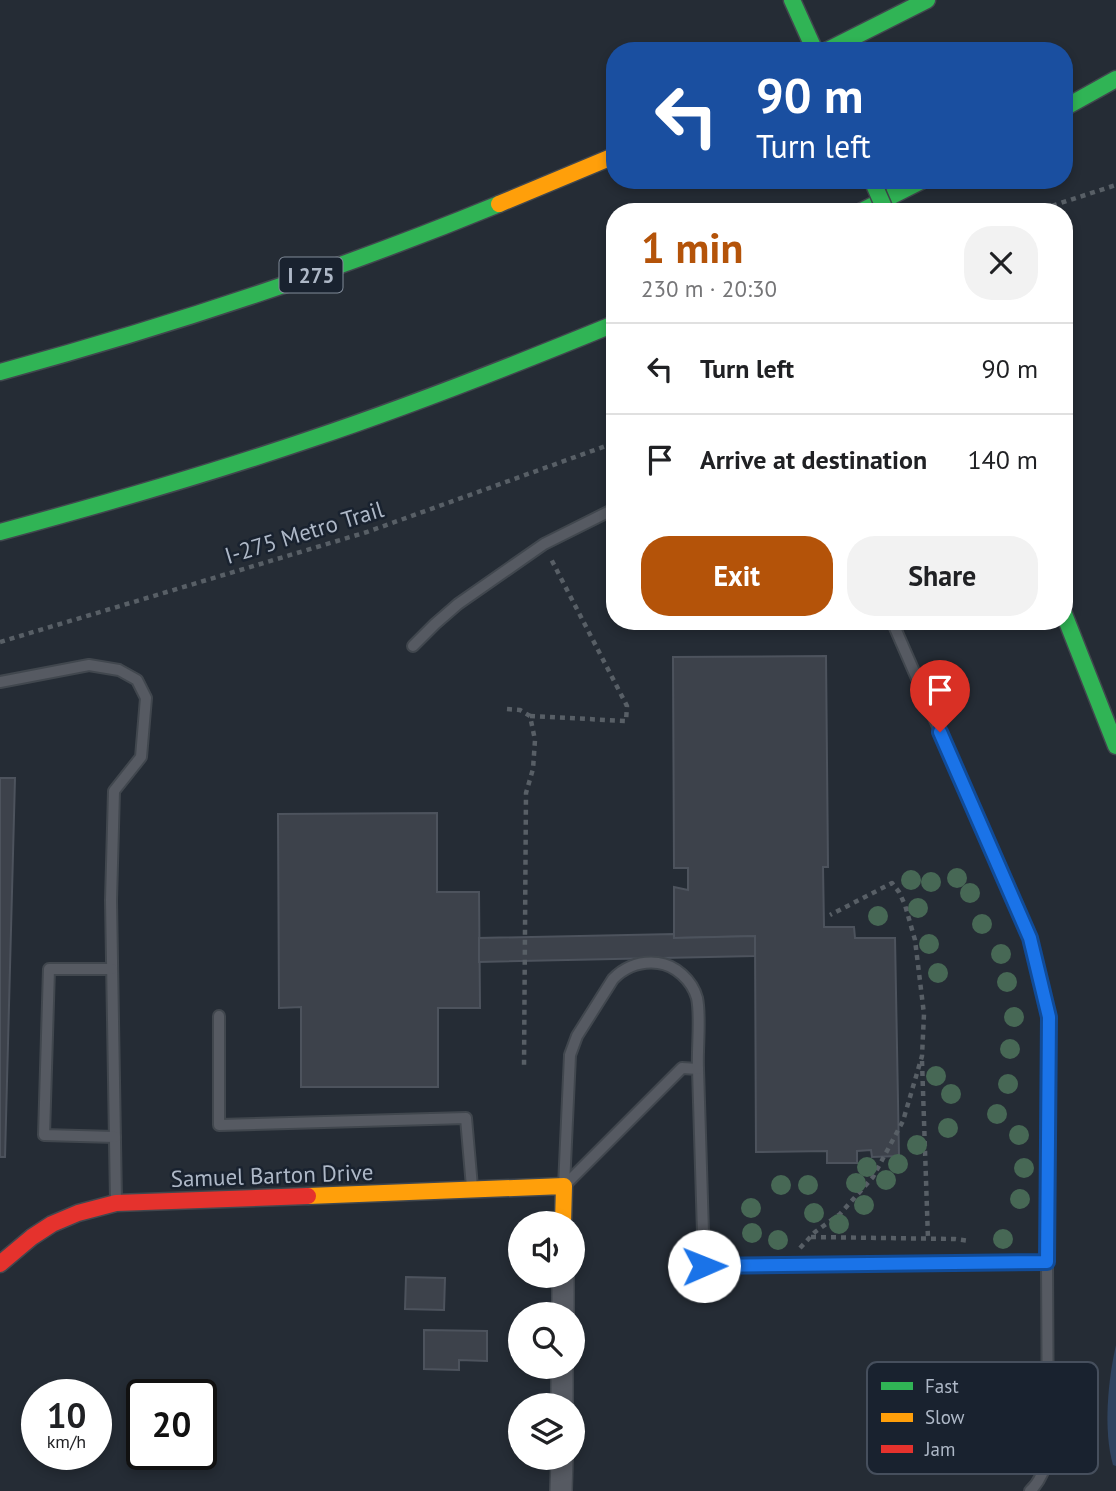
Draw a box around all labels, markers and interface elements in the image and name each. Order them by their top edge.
text: 90 m [756,63,863,127]
icon: left [641,70,732,161]
text: Turn left [756,125,871,167]
text: 1 min [641,220,743,275]
button: close [964,226,1038,300]
road number: I 275 [280,258,342,292]
text: 230 m · 20:30 [641,274,777,303]
icon: left [641,350,679,388]
text: Turn left [700,352,794,385]
text: 90 m [982,352,1038,385]
icon: arrive [641,441,679,479]
text: Arrive at destination [700,443,927,476]
text: 140 m [967,443,1038,476]
street label: I-275 Metro Trail [221,494,387,570]
button: Exit [641,536,833,616]
button: Share [847,536,1038,616]
pin [910,660,970,732]
icon: arrive [921,671,959,709]
street label: Samuel Barton Drive [170,1157,374,1193]
map controls [508,1211,585,1470]
button: sound [508,1211,585,1288]
position arrow [667,1229,741,1303]
button: search [508,1302,585,1379]
legend [867,1362,1098,1474]
text: Fast [925,1374,959,1398]
speed limit sign: 20 [126,1379,217,1470]
text: 10 [47,1392,86,1438]
button: layers [508,1393,585,1470]
text: Slow [925,1405,965,1429]
text: km/h [47,1430,86,1453]
text: Jam [924,1437,955,1461]

